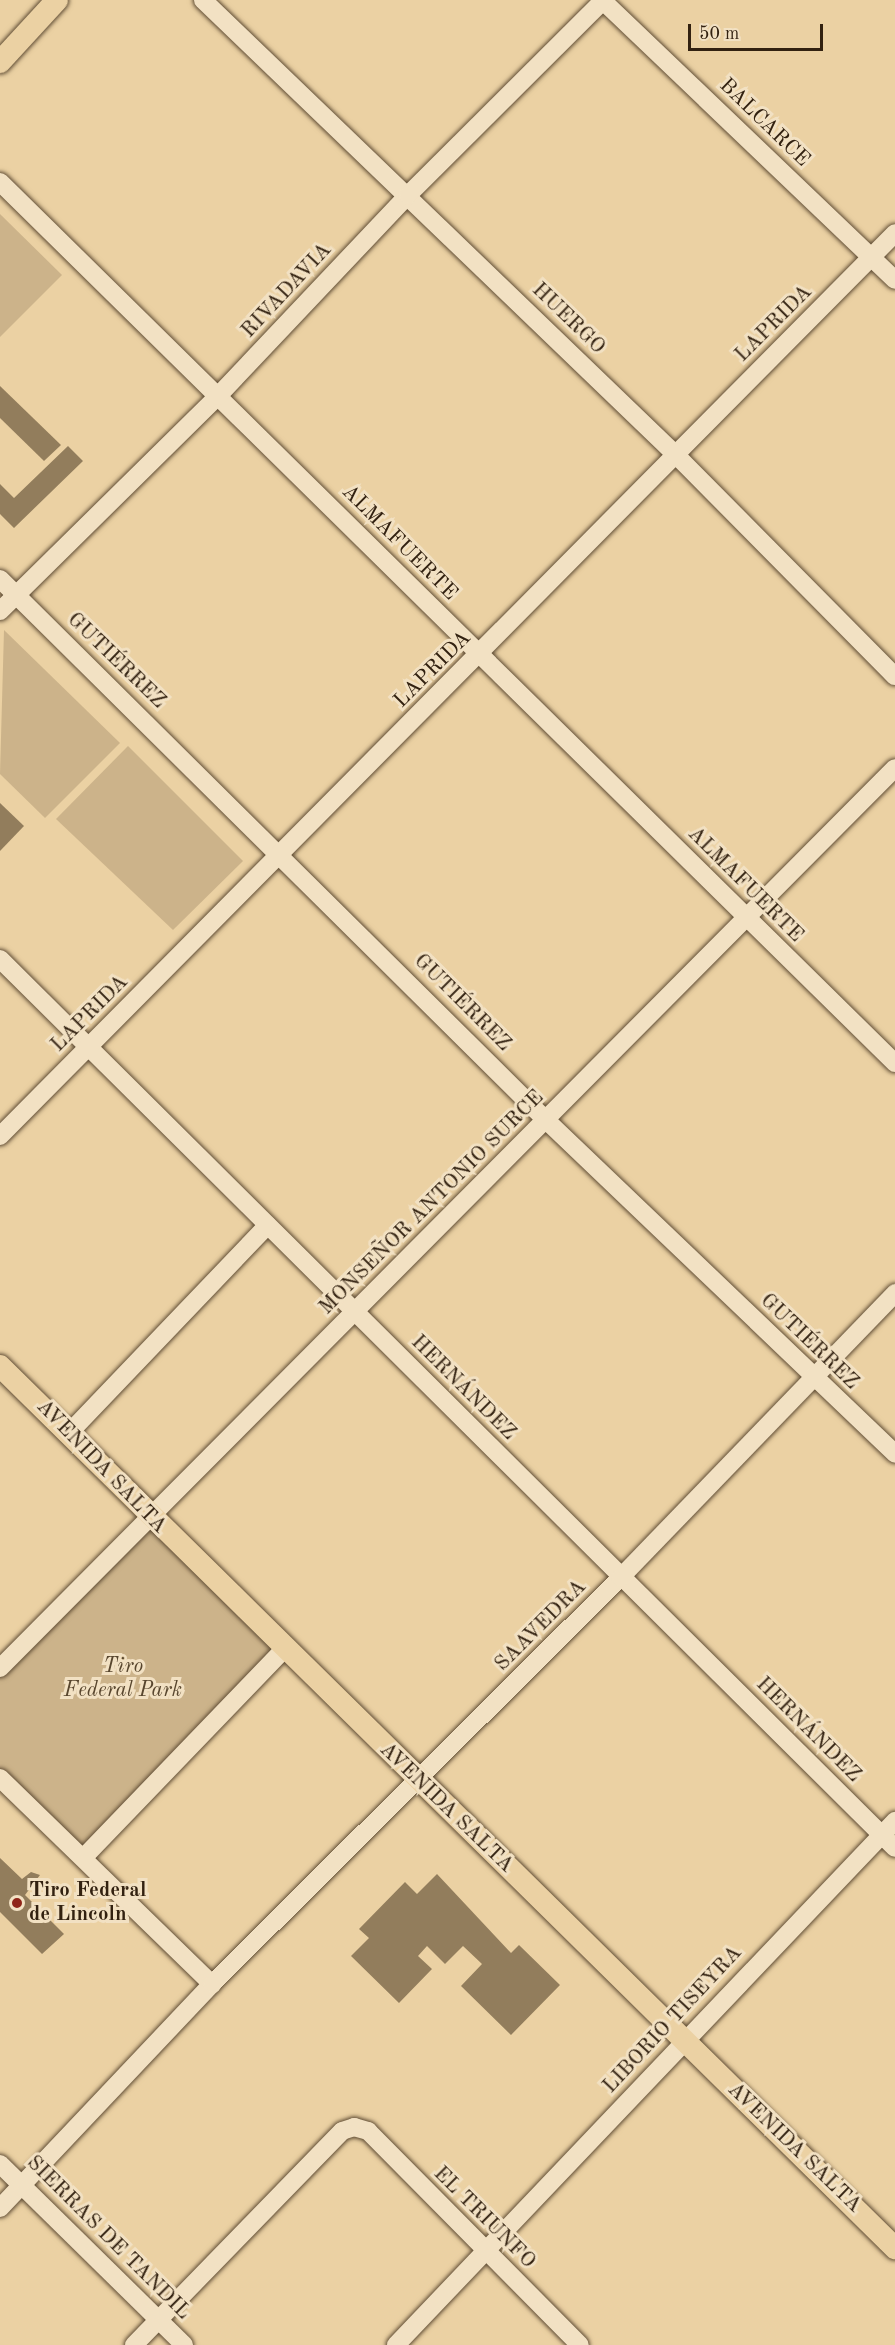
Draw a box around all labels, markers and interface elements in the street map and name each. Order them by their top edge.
scale bar [691,12,826,50]
text: 50 m [699,25,739,43]
street label: BALCARCE [713,74,815,172]
street label: RIVADAVIA [237,238,337,344]
street label: HUERGO [526,278,610,360]
street label: LAPRIDA [730,280,818,368]
street label: ALMAFUERTE [336,480,462,606]
street label: GUTIÉRREZ [61,608,171,714]
street label: LAPRIDA [389,626,477,714]
street label: ALMAFUERTE [682,822,808,948]
street label: GUTIÉRREZ [408,949,516,1057]
street label: LAPRIDA [46,970,134,1058]
street label: MONSEÑOR ANTONIO SURCE [314,1085,550,1321]
street label: GUTIÉRREZ [754,1289,864,1395]
street label: HERNÁNDEZ [405,1330,521,1446]
street label: AVENIDA SALTA [31,1395,171,1539]
street label: SAAVEDRA [490,1575,592,1677]
park label: Tiro Federal Park [64,1654,182,1704]
street label: HERNÁNDEZ [750,1672,866,1788]
street label: AVENIDA SALTA [374,1738,518,1878]
place label: Tiro Federal de Lincoln [29,1878,146,1928]
marker: Tiro Federal de Lincoln [10,1896,24,1910]
street label: LIBORIO TISEYRA [598,1941,748,2099]
street label: AVENIDA SALTA [722,2078,866,2218]
street label: SIERRAS DE TANDIL [21,2151,195,2325]
street label: EL TRIUNFO [428,2162,540,2274]

